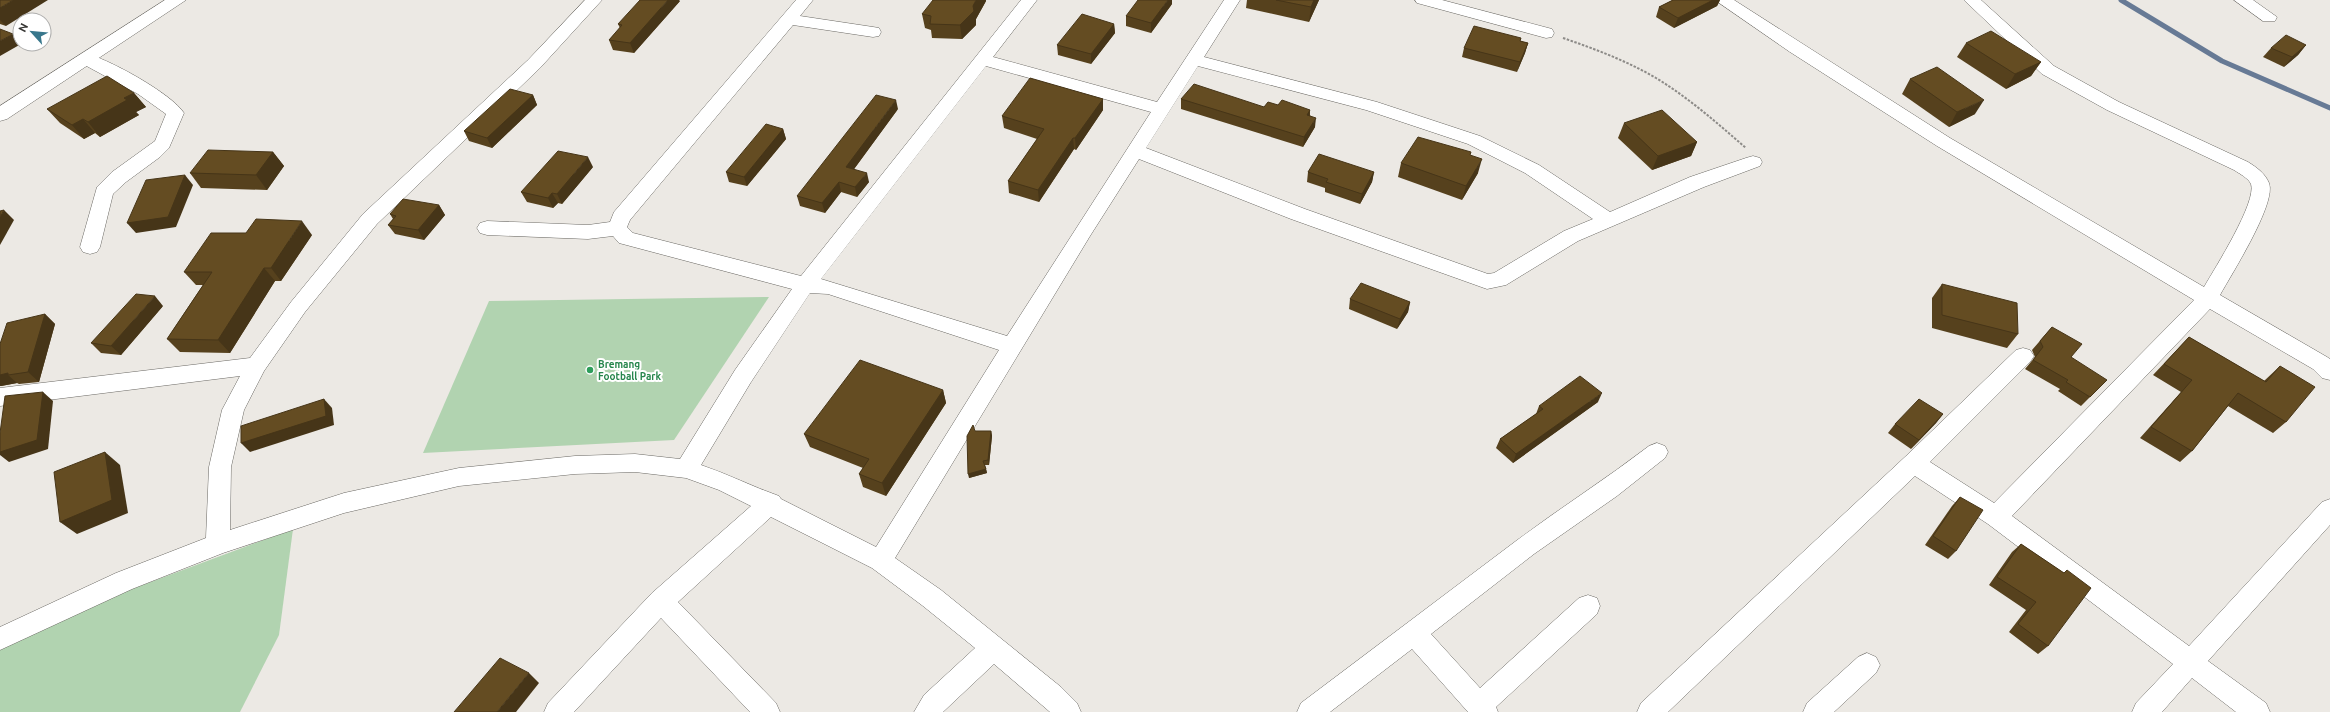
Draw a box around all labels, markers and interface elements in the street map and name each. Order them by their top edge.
north arrow [12,12,52,52]
text: N [16,21,30,34]
place label: Bremang Football Park [598,359,661,382]
marker: Bremang Football Park [585,365,595,375]

